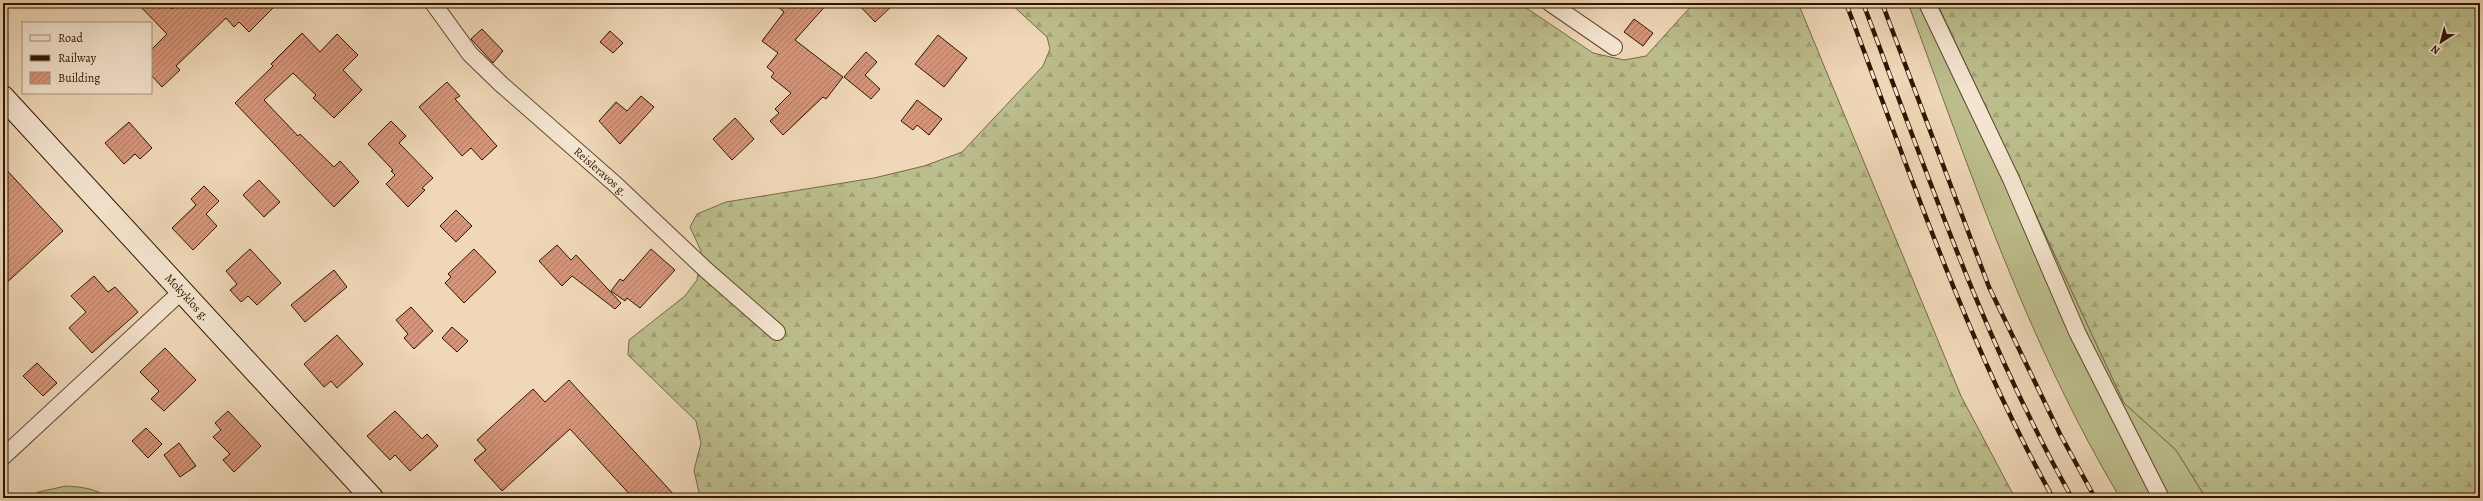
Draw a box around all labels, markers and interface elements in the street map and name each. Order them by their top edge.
legend [22,22,152,94]
north arrow [2421,22,2461,62]
text: Road [58,30,84,46]
text: N [2428,41,2443,58]
text: Railway [58,50,97,66]
text: Building [58,70,100,86]
street label: Reisleravos g. [570,144,631,200]
street label: Mokyklos g. [161,270,213,324]

